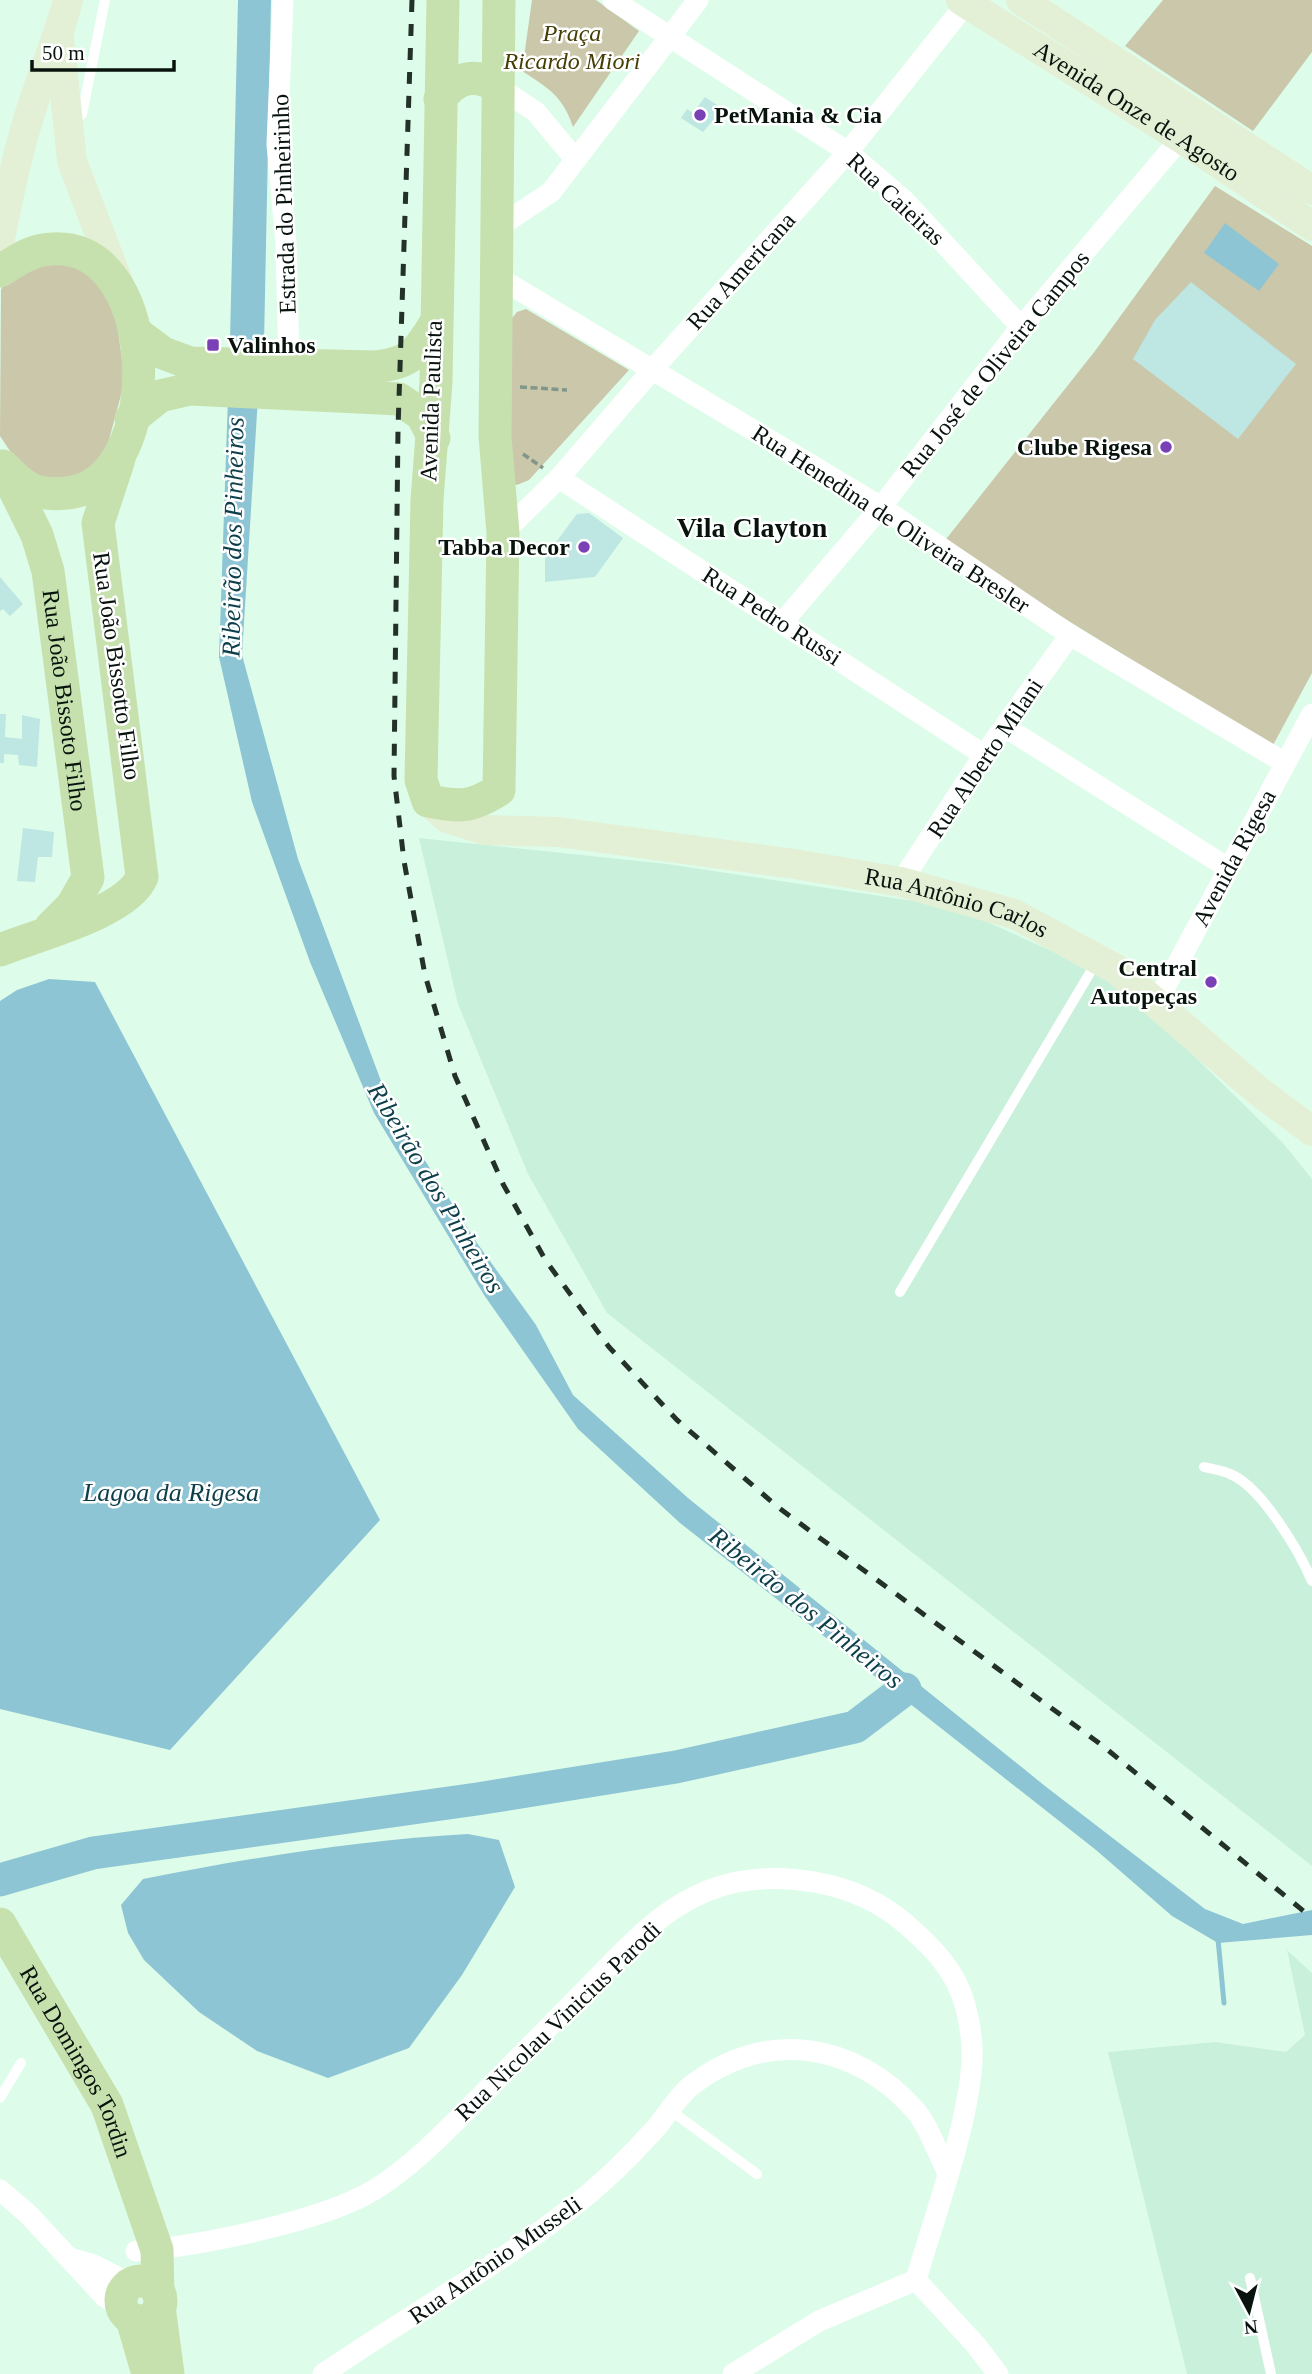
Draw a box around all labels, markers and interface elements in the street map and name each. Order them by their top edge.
park label: Praça Ricardo Miori [502,20,641,74]
scale bar [32,28,173,72]
street label: Avenida Onze de Agosto [1029,36,1244,187]
text: 50 m [42,41,85,65]
street label: Estrada do Pinheirinho [267,94,301,314]
place label: PetMania & Cia [714,102,882,128]
marker: PetMania & Cia [692,107,708,123]
street label: Rua Caieiras [842,147,950,251]
street label: Rua Americana [682,207,801,335]
street label: Rua José de Oliveira Campos [896,245,1094,483]
street label: Avenida Paulista [415,319,447,482]
place label: Valinhos [227,332,316,358]
marker: Valinhos [205,337,221,353]
water label: Ribeirão dos Pinheiros [216,417,250,658]
street label: Rua Henedina de Oliveira Bresler [748,420,1034,618]
place label: Clube Rigesa [1017,434,1152,460]
marker: Clube Rigesa [1158,439,1174,455]
district label: Vila Clayton [677,512,828,543]
place label: Tabba Decor [438,534,570,560]
marker: Tabba Decor [576,539,592,555]
street label: Rua João Bissotto Filho [88,550,146,782]
street label: Rua Pedro Russi [698,562,846,671]
street label: Rua João Bissoto Filho [38,588,92,813]
street label: Rua Alberto Milani [922,673,1048,843]
street label: Avenida Rigesa [1187,785,1281,931]
street label: Rua Antônio Carlos [863,863,1053,943]
place label: Central Autopeças [1090,955,1197,1009]
marker: Central Autopeças [1203,974,1219,990]
water label: Ribeirão dos Pinheiros [361,1077,510,1298]
water label: Lagoa da Rigesa [82,1478,259,1507]
water label: Ribeirão dos Pinheiros [703,1521,908,1695]
street label: Rua Nicolau Vinicius Parodi [450,1916,666,2126]
street label: Rua Domingos Tordin [15,1961,137,2161]
street label: Rua Antônio Musseli [404,2191,586,2329]
north arrow [1214,2276,1284,2346]
text: N [1243,2316,1259,2339]

